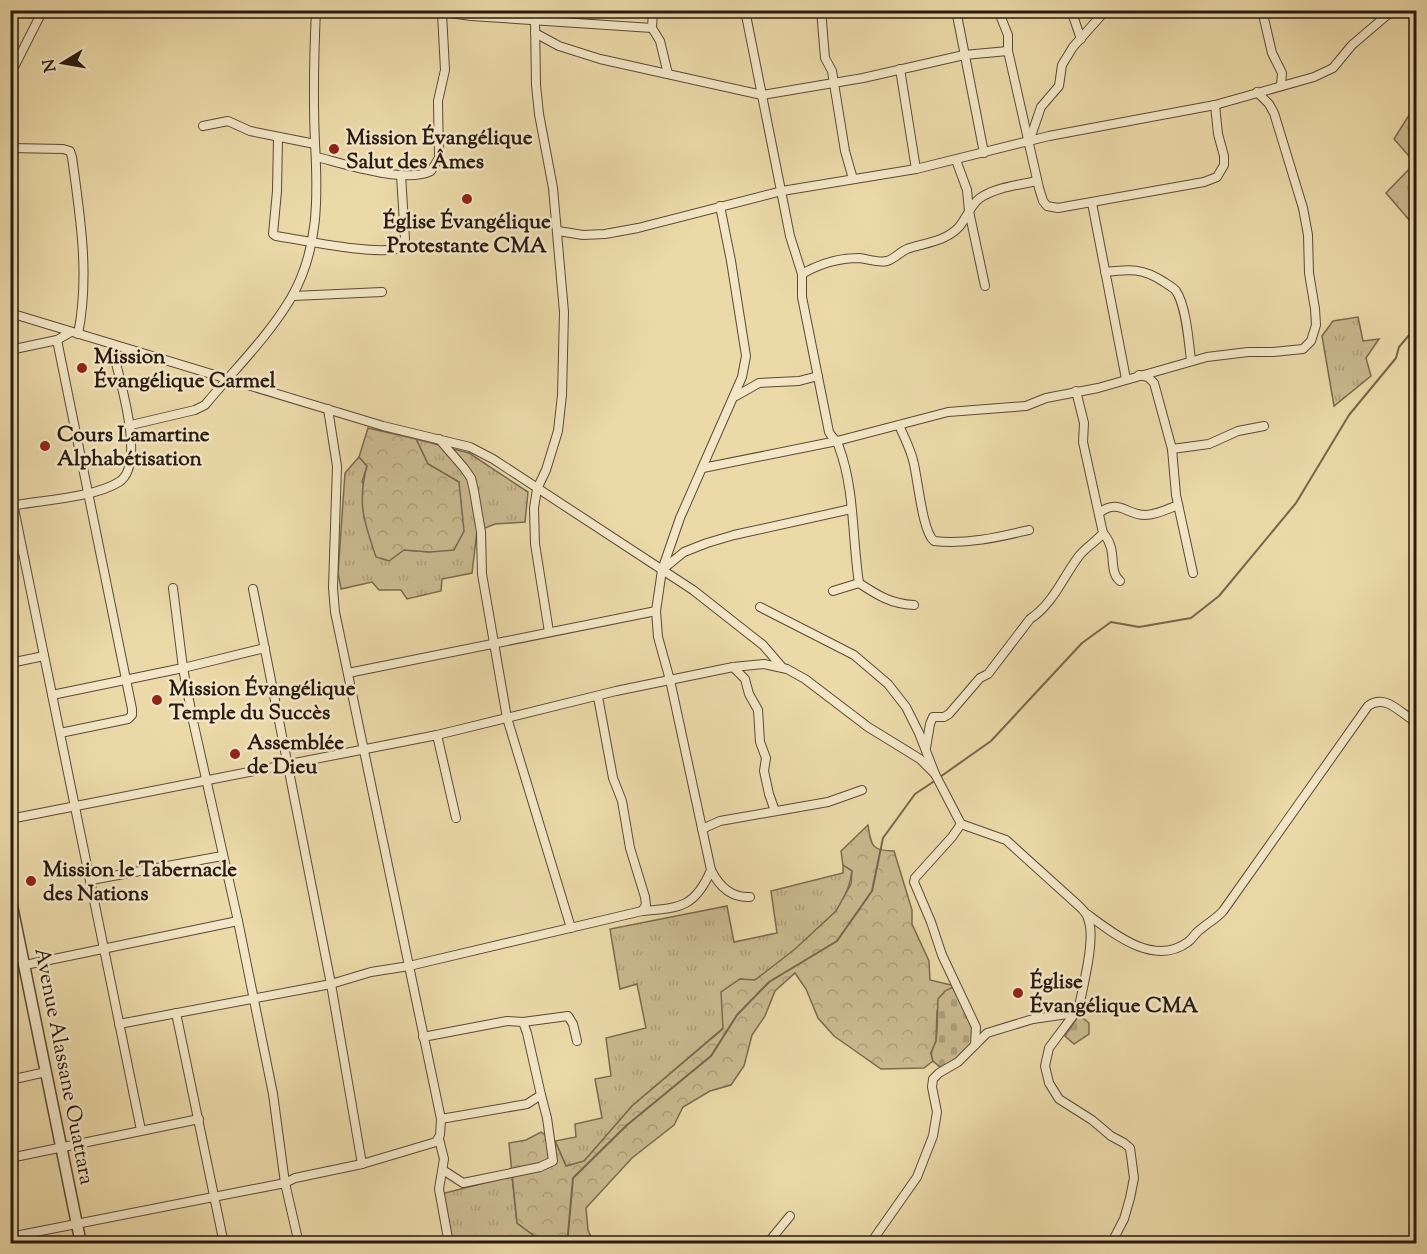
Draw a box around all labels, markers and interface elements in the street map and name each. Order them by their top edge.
north arrow [33,33,93,93]
text: N [38,57,63,74]
place label: Mission Évangélique Salut des Âmes [346,124,533,178]
marker: Mission Évangélique Salut des Âmes [327,142,341,156]
marker: Église Évangélique Protestante CMA [460,192,474,206]
place label: Église Évangélique Protestante CMA [383,208,551,262]
place label: Mission Évangélique Carmel [94,343,276,397]
marker: Mission Évangélique Carmel [75,361,89,375]
place label: Cours Lamartine Alphabétisation [57,421,210,475]
marker: Cours Lamartine Alphabétisation [38,439,52,453]
place label: Mission Évangélique Temple du Succès [169,675,356,729]
marker: Mission Évangélique Temple du Succès [150,693,164,707]
place label: Assemblée de Dieu [247,729,344,783]
marker: Assemblée de Dieu [228,747,242,761]
place label: Mission le Tabernacle des Nations [43,856,237,910]
marker: Mission le Tabernacle des Nations [24,874,38,888]
street label: Avenue Alassane Ouattara [25,945,101,1188]
place label: Église Évangélique CMA [1030,968,1199,1022]
marker: Église Évangélique CMA [1011,986,1025,1000]

